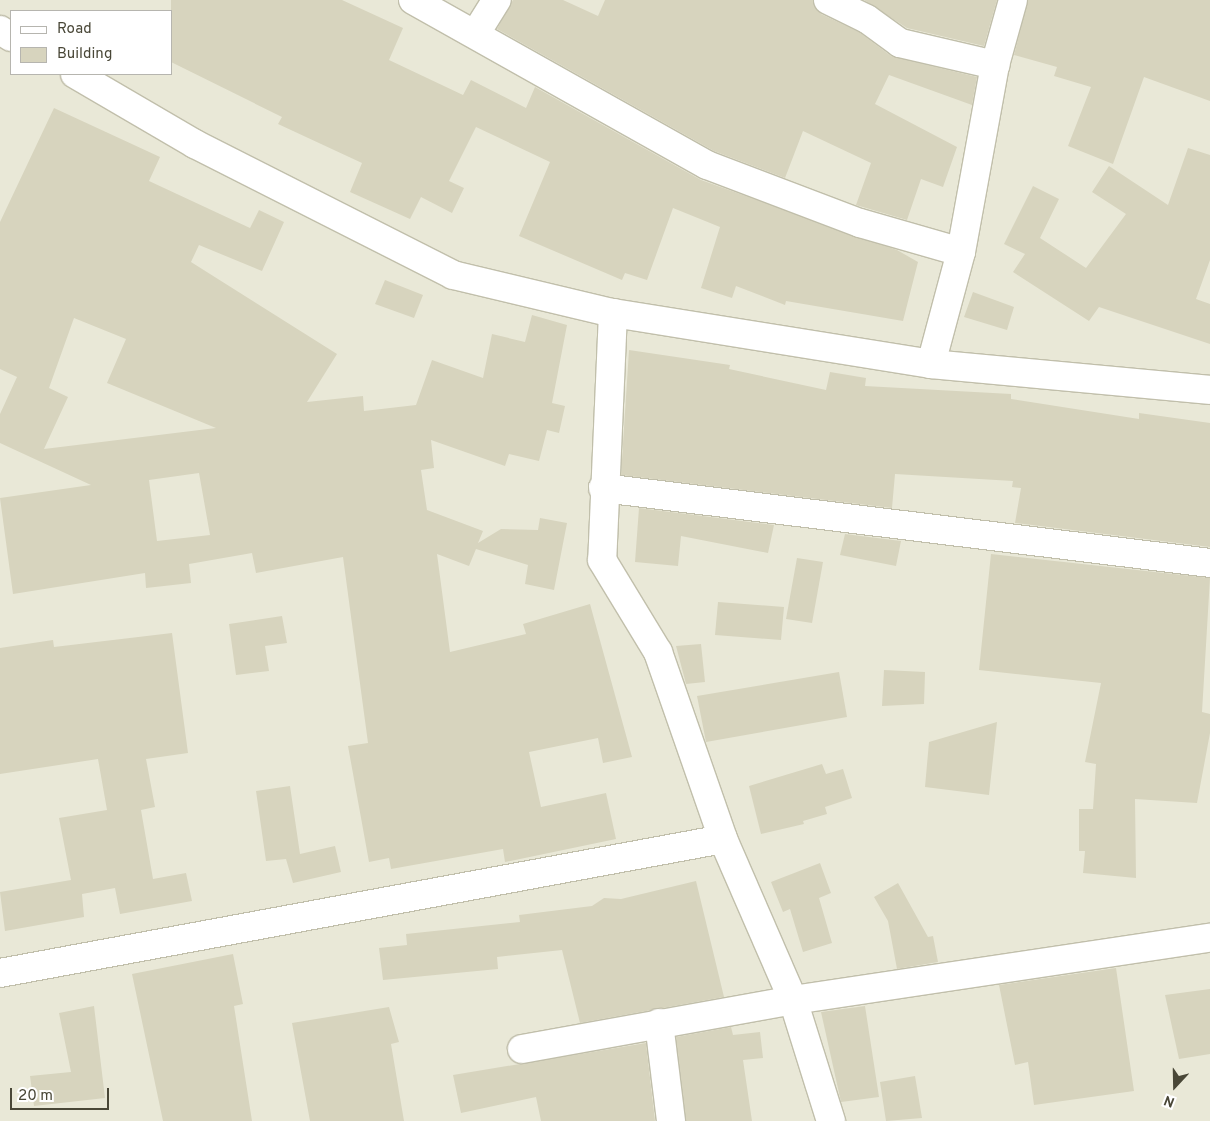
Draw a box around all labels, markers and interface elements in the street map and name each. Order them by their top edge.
legend [10,10,172,75]
text: Road [57,20,92,39]
text: Building [57,45,112,64]
north arrow [1150,1061,1200,1111]
scale bar [12,1078,111,1110]
text: 20 m [18,1087,53,1106]
text: N [1162,1091,1177,1110]

